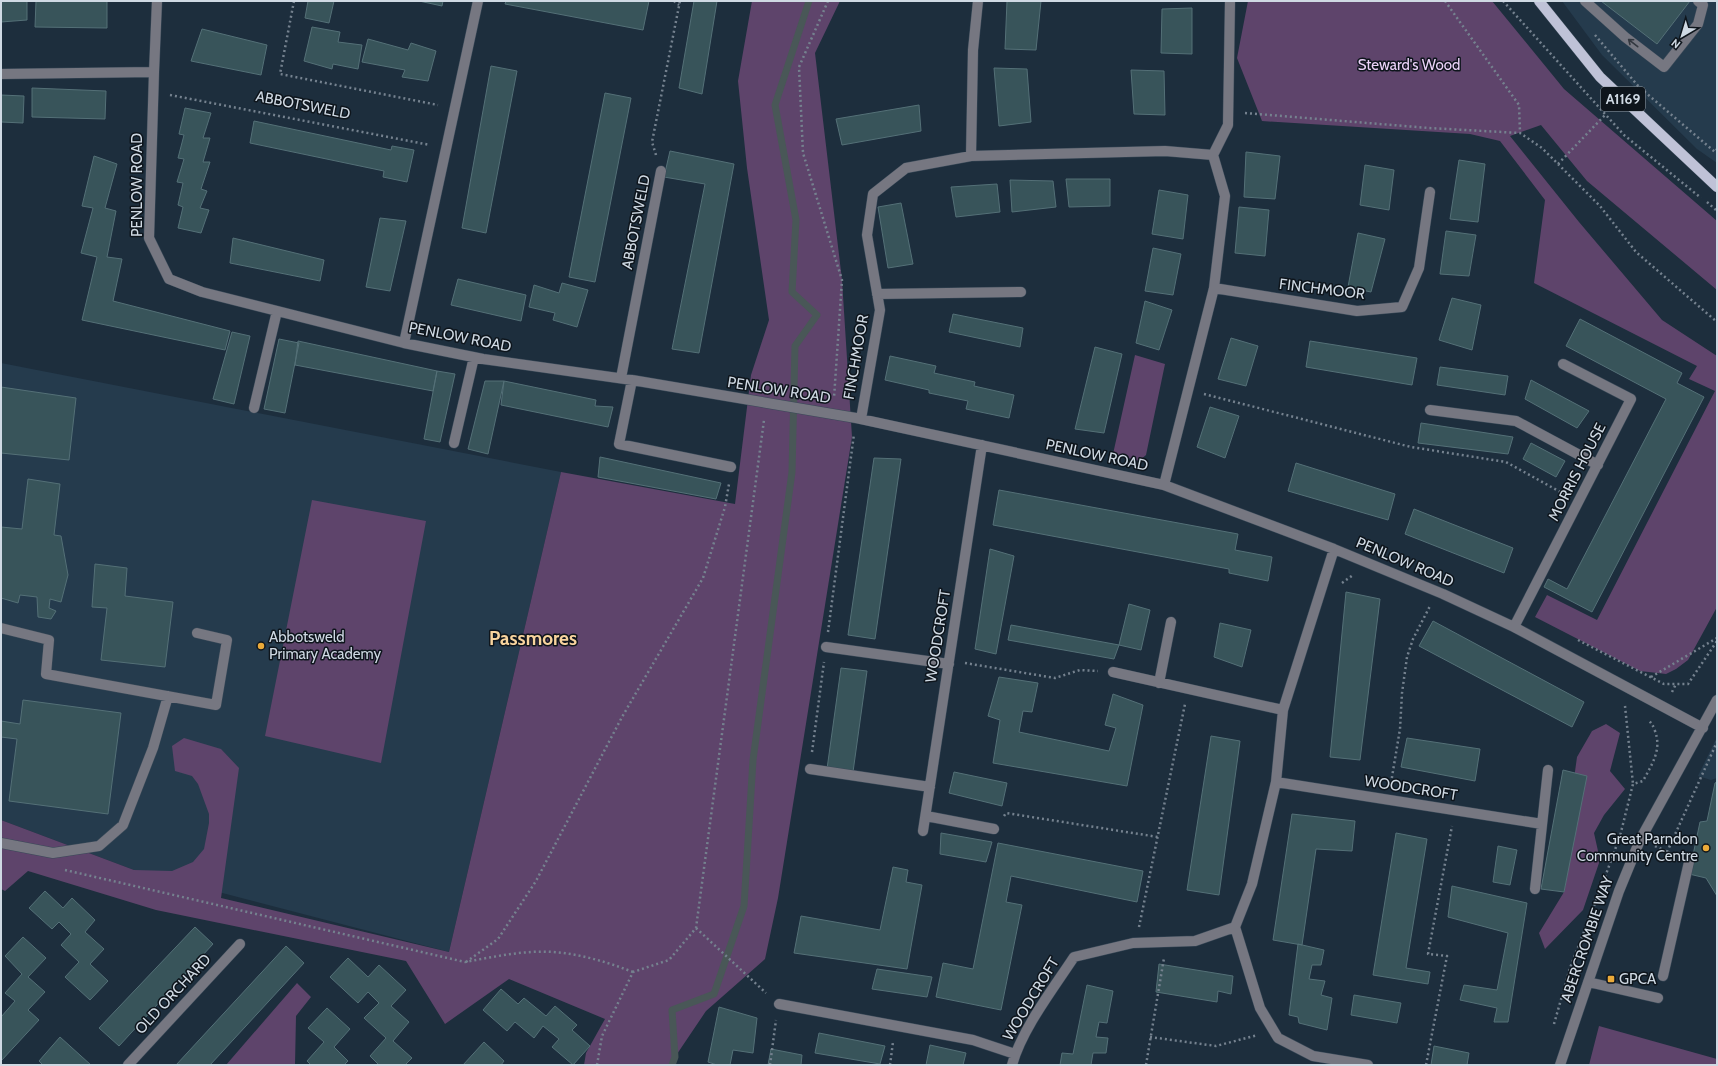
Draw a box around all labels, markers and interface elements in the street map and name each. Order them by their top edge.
north arrow [1662,16,1702,56]
text: N [1668,36,1683,52]
one-way arrow [1627,39,1638,47]
park label: Steward's Wood [1358,56,1460,74]
street label: ABBOTSWELD [254,87,352,123]
road number: A1169 [1601,87,1645,111]
street label: PENLOW ROAD [128,133,146,237]
street label: ABBOTSWELD [618,173,654,271]
street label: FINCHMOOR [1278,275,1366,303]
street label: FINCHMOOR [840,313,872,401]
street label: PENLOW ROAD [407,318,513,356]
street label: PENLOW ROAD [726,373,832,407]
street label: MORRIS HOUSE [1545,420,1609,524]
street label: PENLOW ROAD [1044,435,1150,475]
street label: PENLOW ROAD [1354,533,1457,591]
street label: WOODCROFT [922,588,954,684]
district label: Passmores [489,627,577,650]
place label: Abbotsweld Primary Academy [269,628,381,663]
marker: Abbotsweld Primary Academy [256,641,266,651]
street label: WOODCROFT [1363,772,1459,804]
place label: Great Parndon Community Centre [1577,830,1698,865]
marker: Great Parndon Community Centre [1701,843,1711,853]
street label: ABERCROMBIE WAY [1557,873,1617,1004]
street label: OLD ORCHARD [131,950,215,1038]
street label: WOODCROFT [999,954,1063,1044]
place label: GPCA [1619,970,1657,988]
marker: GPCA [1606,974,1616,984]

